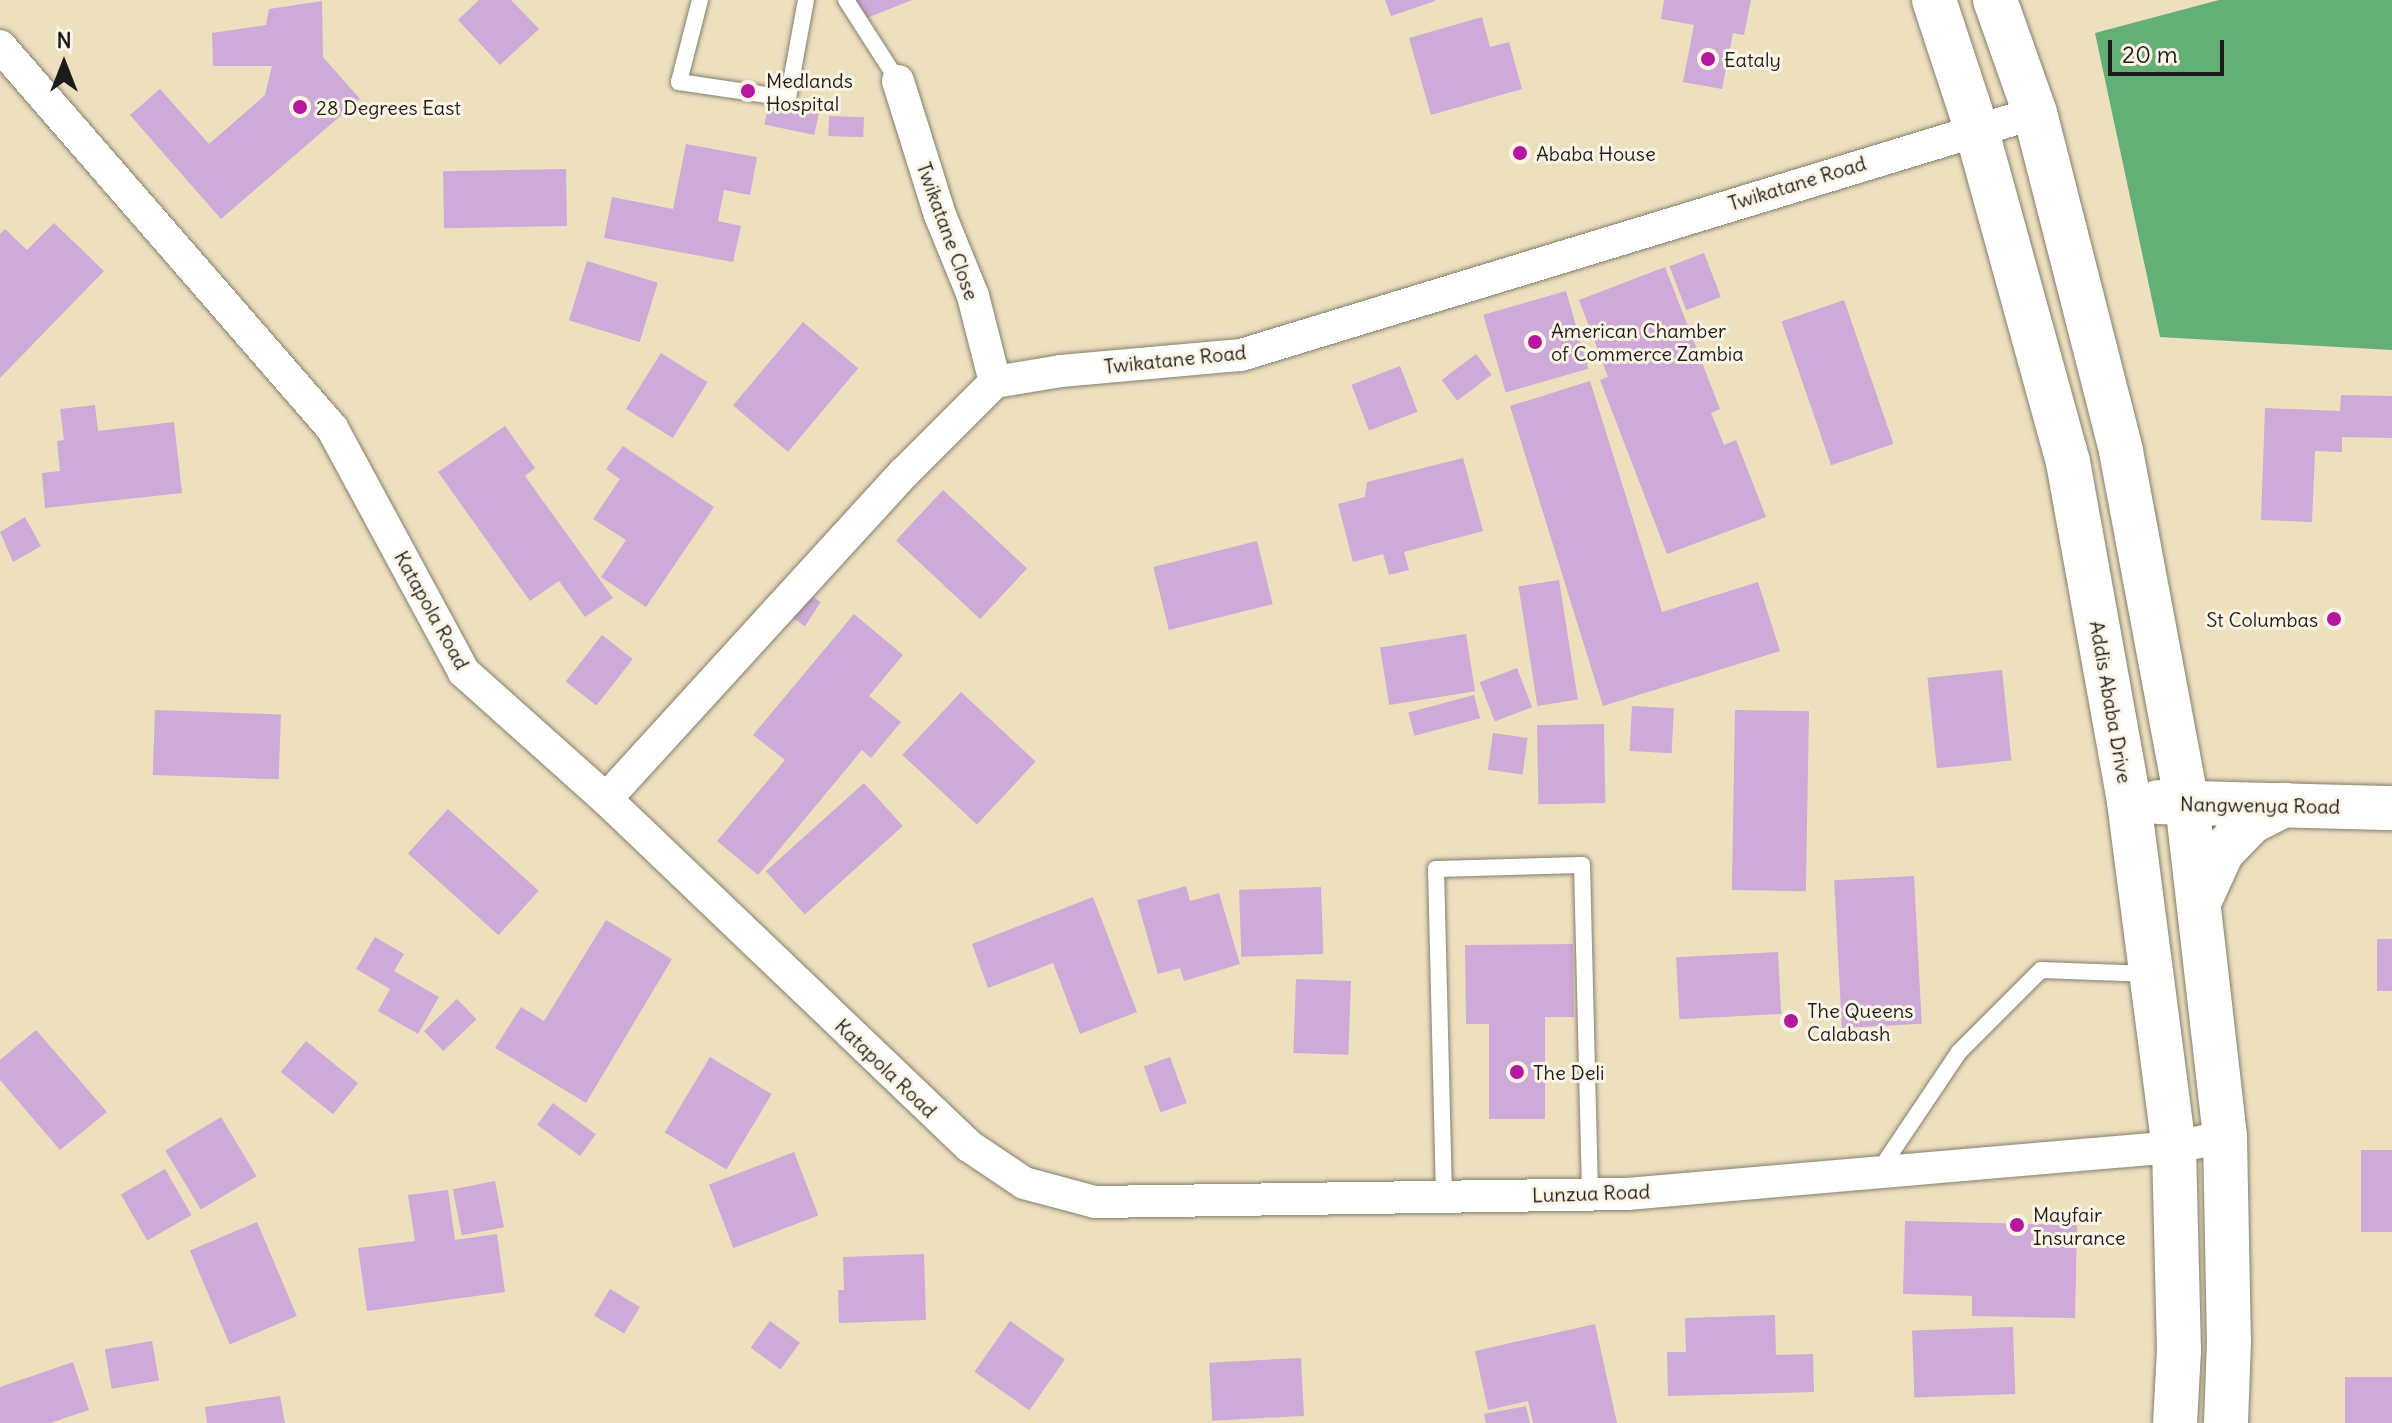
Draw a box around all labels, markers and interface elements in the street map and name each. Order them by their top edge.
north arrow [24,24,104,104]
scale bar [2112,24,2228,74]
text: N [56,26,72,54]
text: 20 m [2122,39,2178,69]
place label: Eataly [1724,47,1781,71]
marker: Eataly [1699,50,1717,68]
place label: Medlands Hospital [766,68,853,115]
marker: Medlands Hospital [737,80,759,102]
place label: 28 Degrees East [316,95,461,119]
marker: 28 Degrees East [291,98,309,116]
place label: Ababa House [1536,141,1656,165]
marker: Ababa House [1511,144,1529,162]
street label: Twikatane Road [1725,151,1869,215]
street label: Twikatane Close [912,159,984,303]
place label: American Chamber of Commerce Zambia [1551,318,1744,365]
marker: American Chamber of Commerce Zambia [1526,333,1544,351]
street label: Twikatane Road [1103,340,1247,378]
street label: Katapola Road [390,546,474,674]
place label: St Columbas [2206,607,2318,631]
marker: St Columbas [2325,610,2343,628]
street label: Addis Ababa Drive [2085,619,2137,785]
street label: Nangwenya Road [2180,792,2340,818]
place label: The Queens Calabash [1807,998,1913,1045]
marker: The Queens Calabash [1782,1012,1800,1030]
street label: Katapola Road [830,1014,942,1122]
place label: The Deli [1533,1060,1604,1084]
marker: The Deli [1508,1063,1526,1081]
street label: Lunzua Road [1532,1179,1650,1207]
place label: Mayfair Insurance [2033,1202,2125,1249]
marker: Mayfair Insurance [2008,1216,2026,1234]

